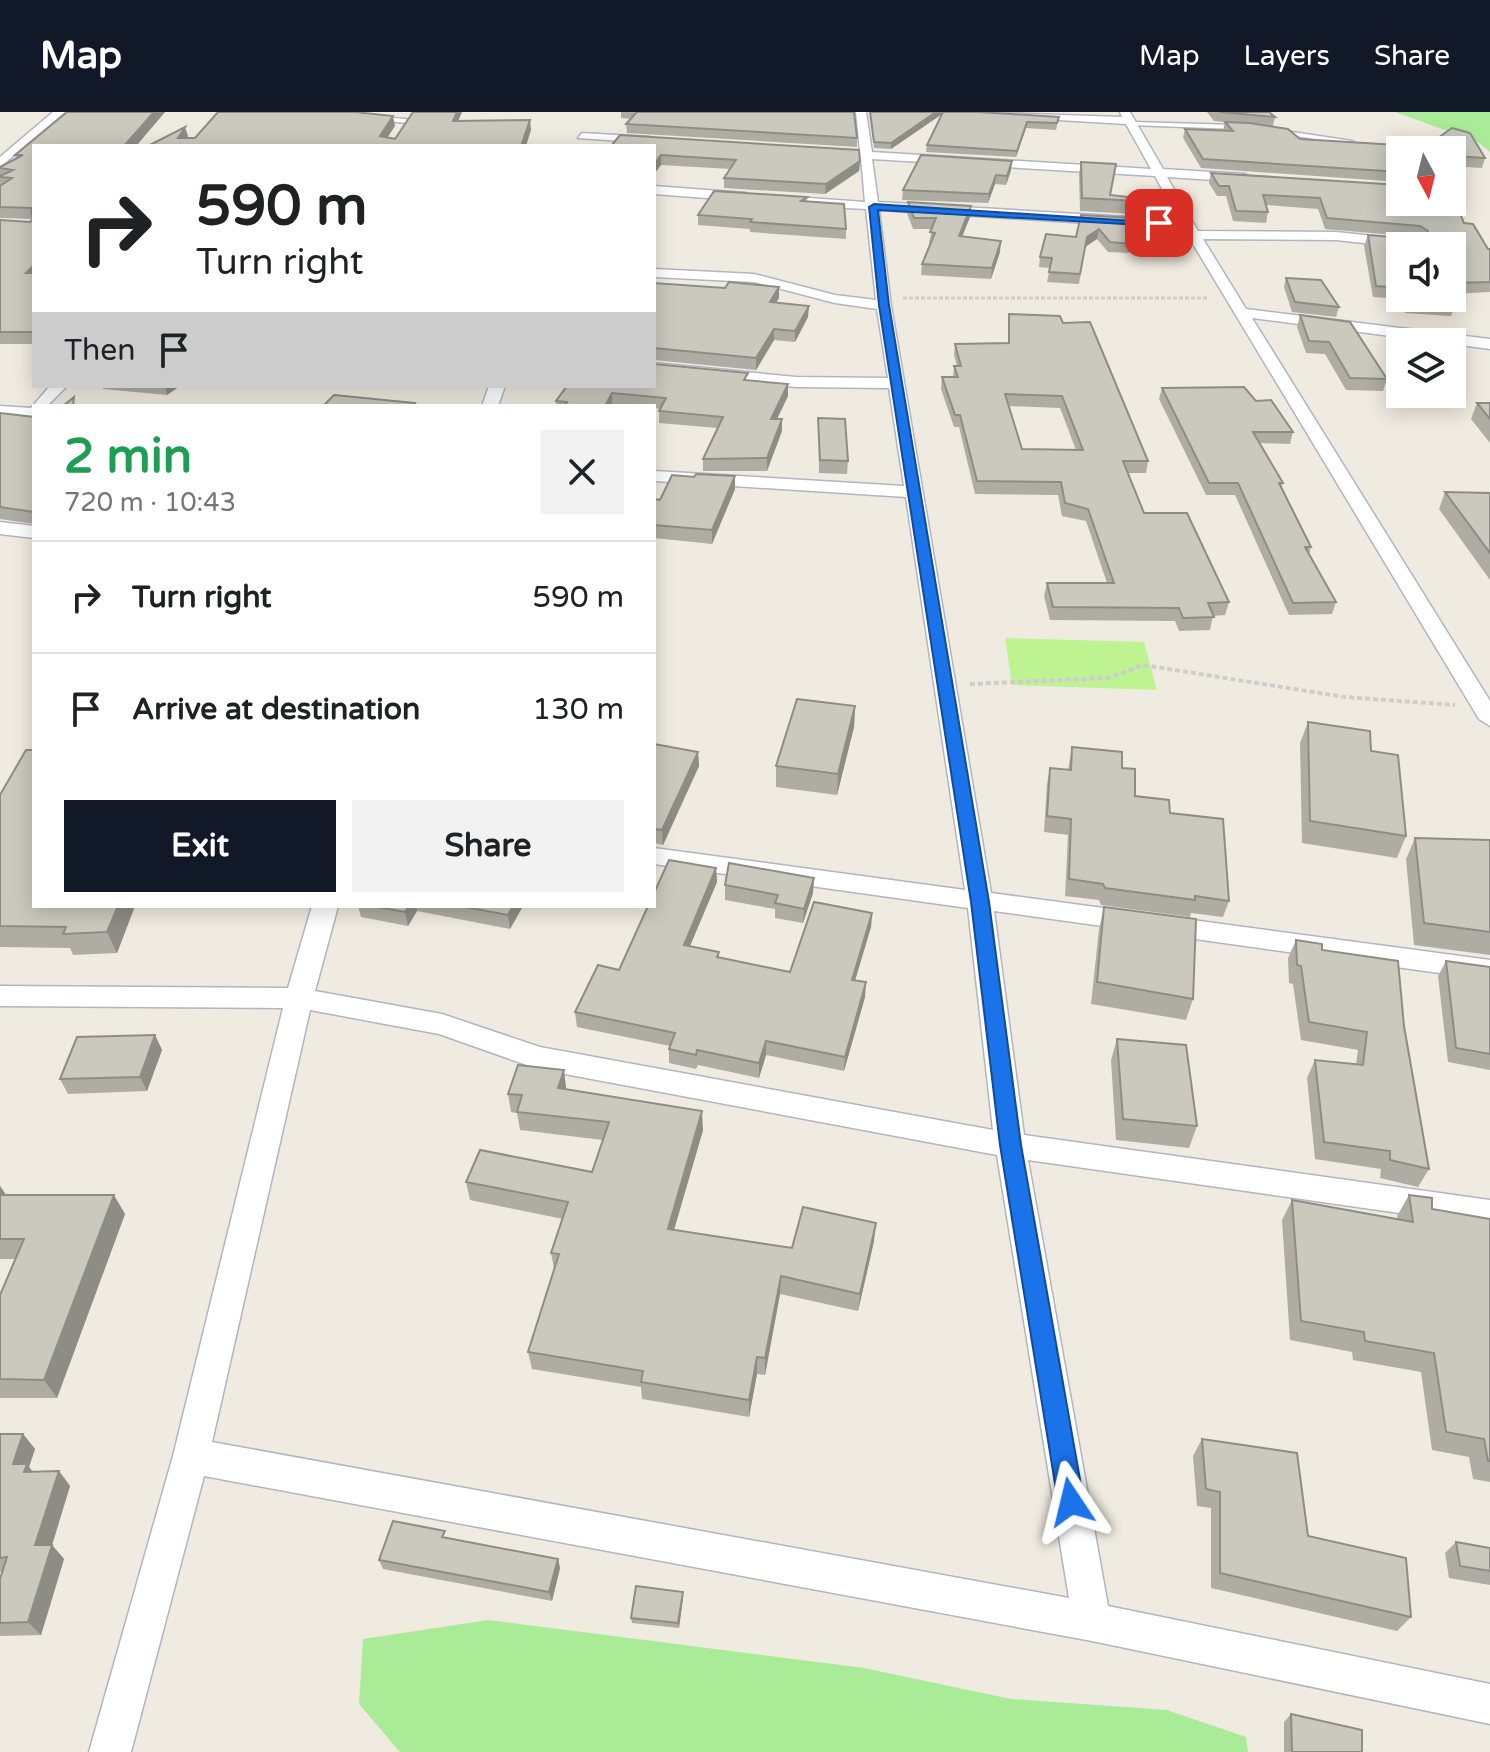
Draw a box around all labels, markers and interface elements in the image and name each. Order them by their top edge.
text: Map [40,33,122,79]
text: Map [1139,39,1200,73]
text: Layers [1244,39,1330,73]
text: Share [1374,39,1450,73]
north arrow [1386,136,1466,216]
map controls [1386,136,1466,408]
text: 590 m [196,173,367,240]
icon: right [64,176,168,280]
pin [1125,189,1193,257]
icon: arrive [1137,201,1181,245]
button: sound [1386,232,1466,312]
text: Turn right [196,241,363,284]
icon: arrive [152,328,196,372]
button: layers [1386,328,1466,408]
text: Then [64,332,136,369]
text: 2 min [64,428,192,486]
button: close [540,430,624,514]
text: 720 m · 10:43 [64,487,236,518]
icon: right [64,575,108,619]
text: Turn right [132,579,272,616]
text: 590 m [532,579,624,616]
icon: arrive [64,687,108,731]
text: Arrive at destination [132,691,420,728]
text: 130 m [532,691,624,728]
button: Exit [64,800,336,892]
button: Share [352,800,624,892]
position arrow [1029,1460,1113,1544]

